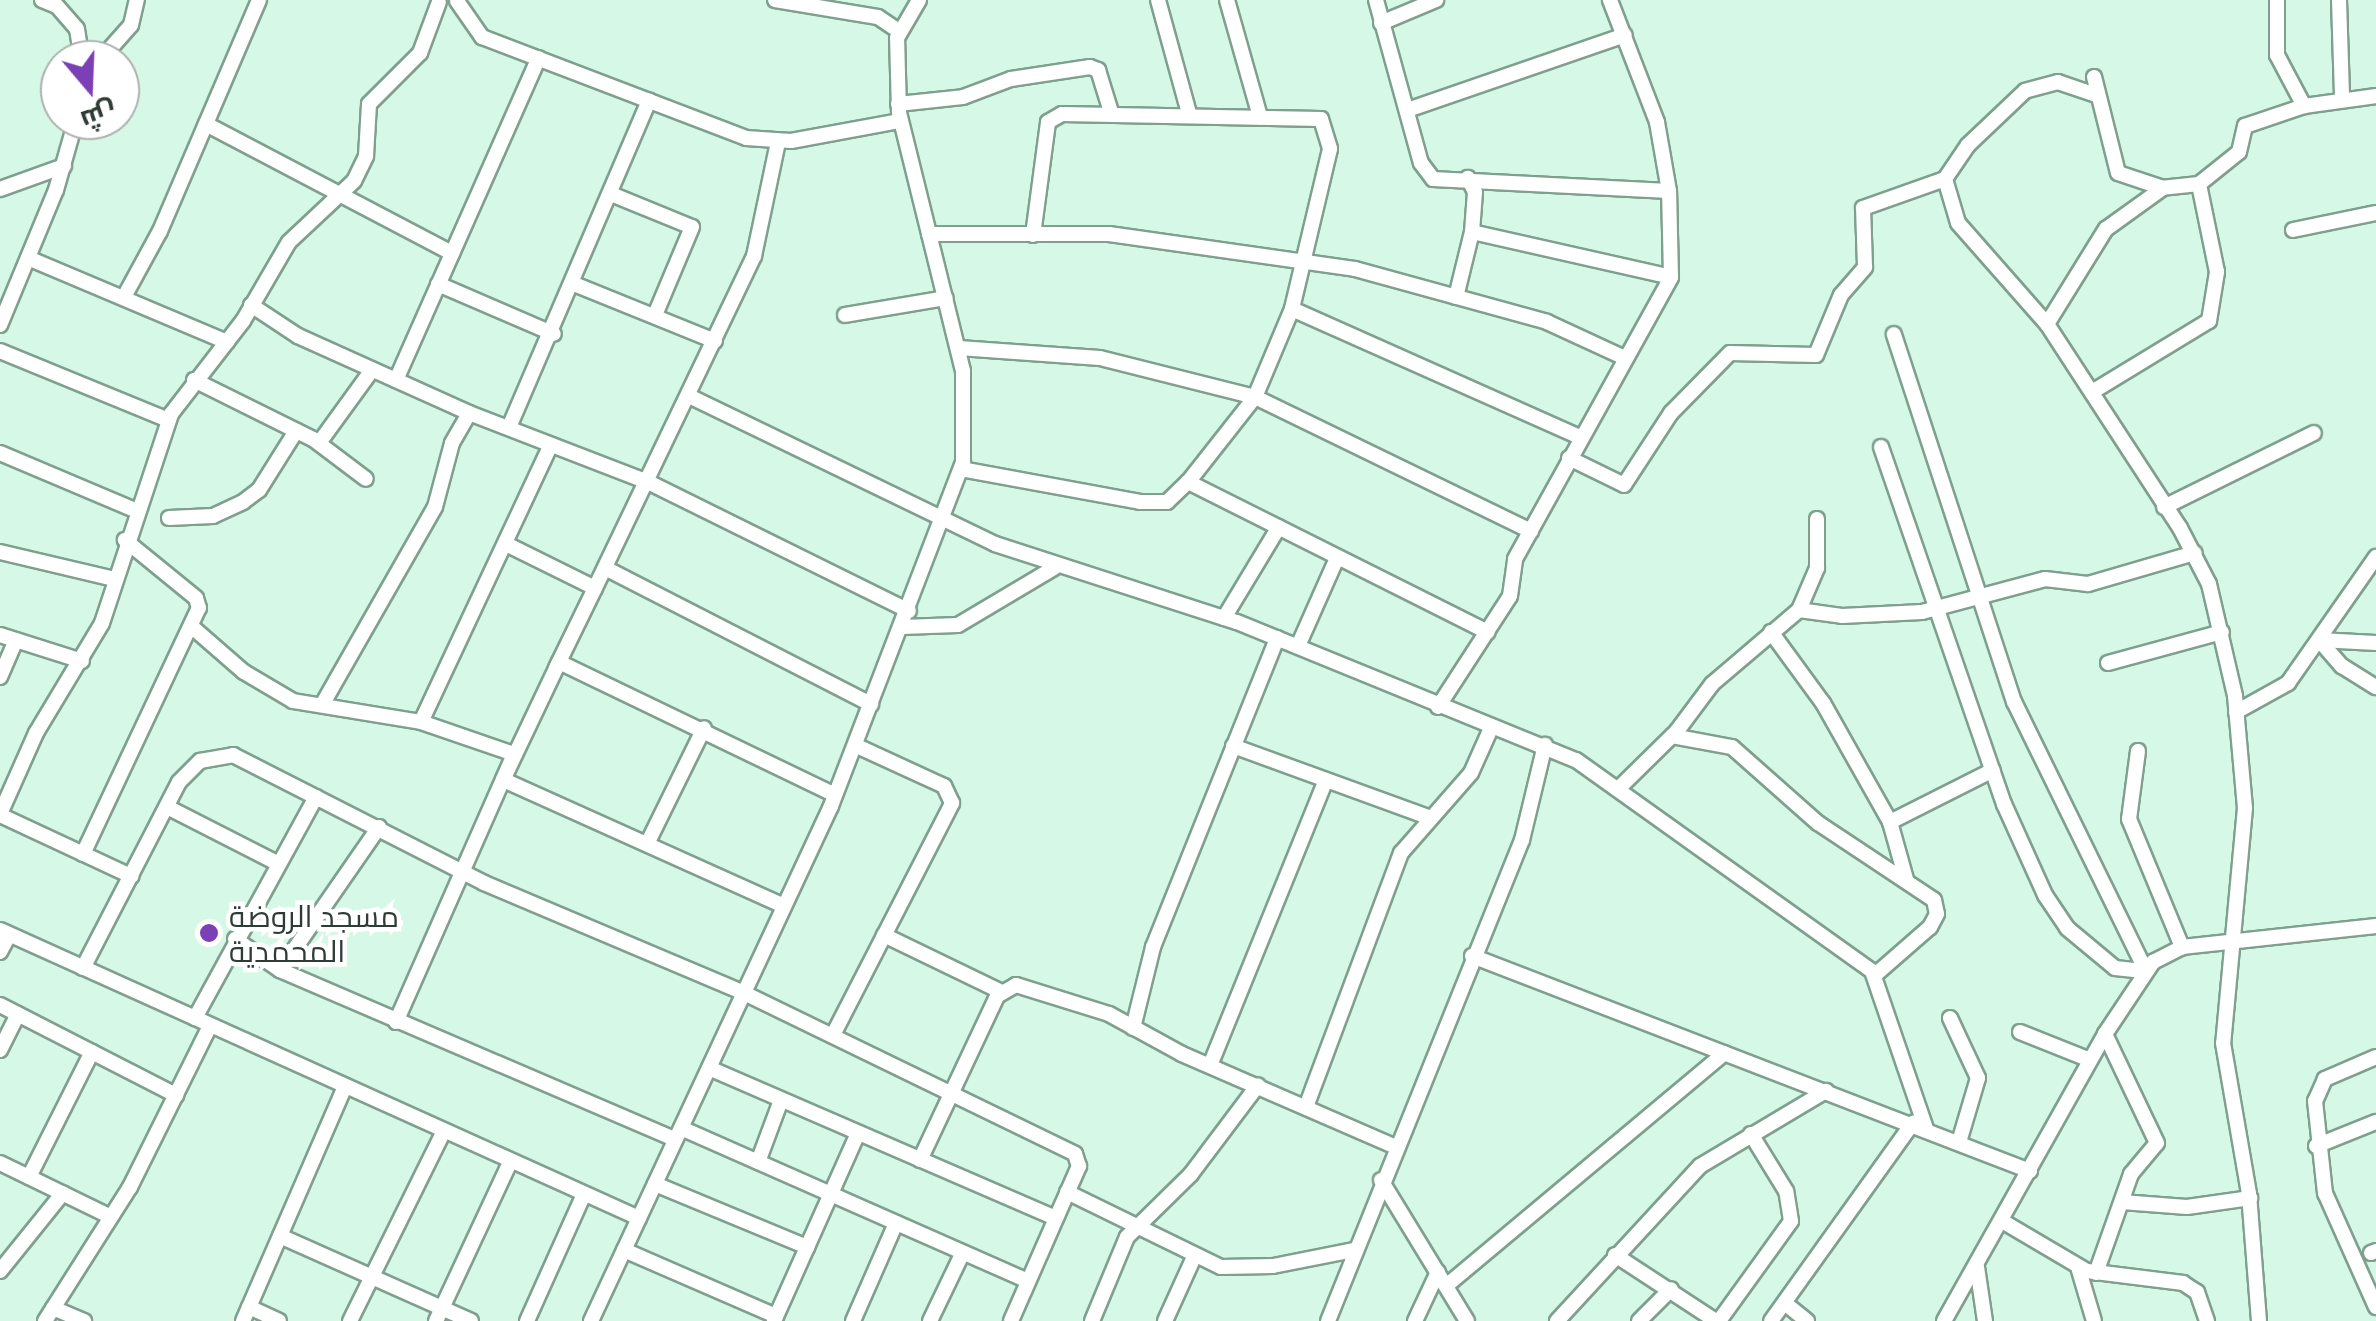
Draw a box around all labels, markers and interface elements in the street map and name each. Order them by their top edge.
north arrow [40,40,140,140]
text: ش [77,95,122,138]
place label: مسجد الروضة المحمدية [229,898,399,968]
marker: مسجد الروضة المحمدية [198,922,220,944]

